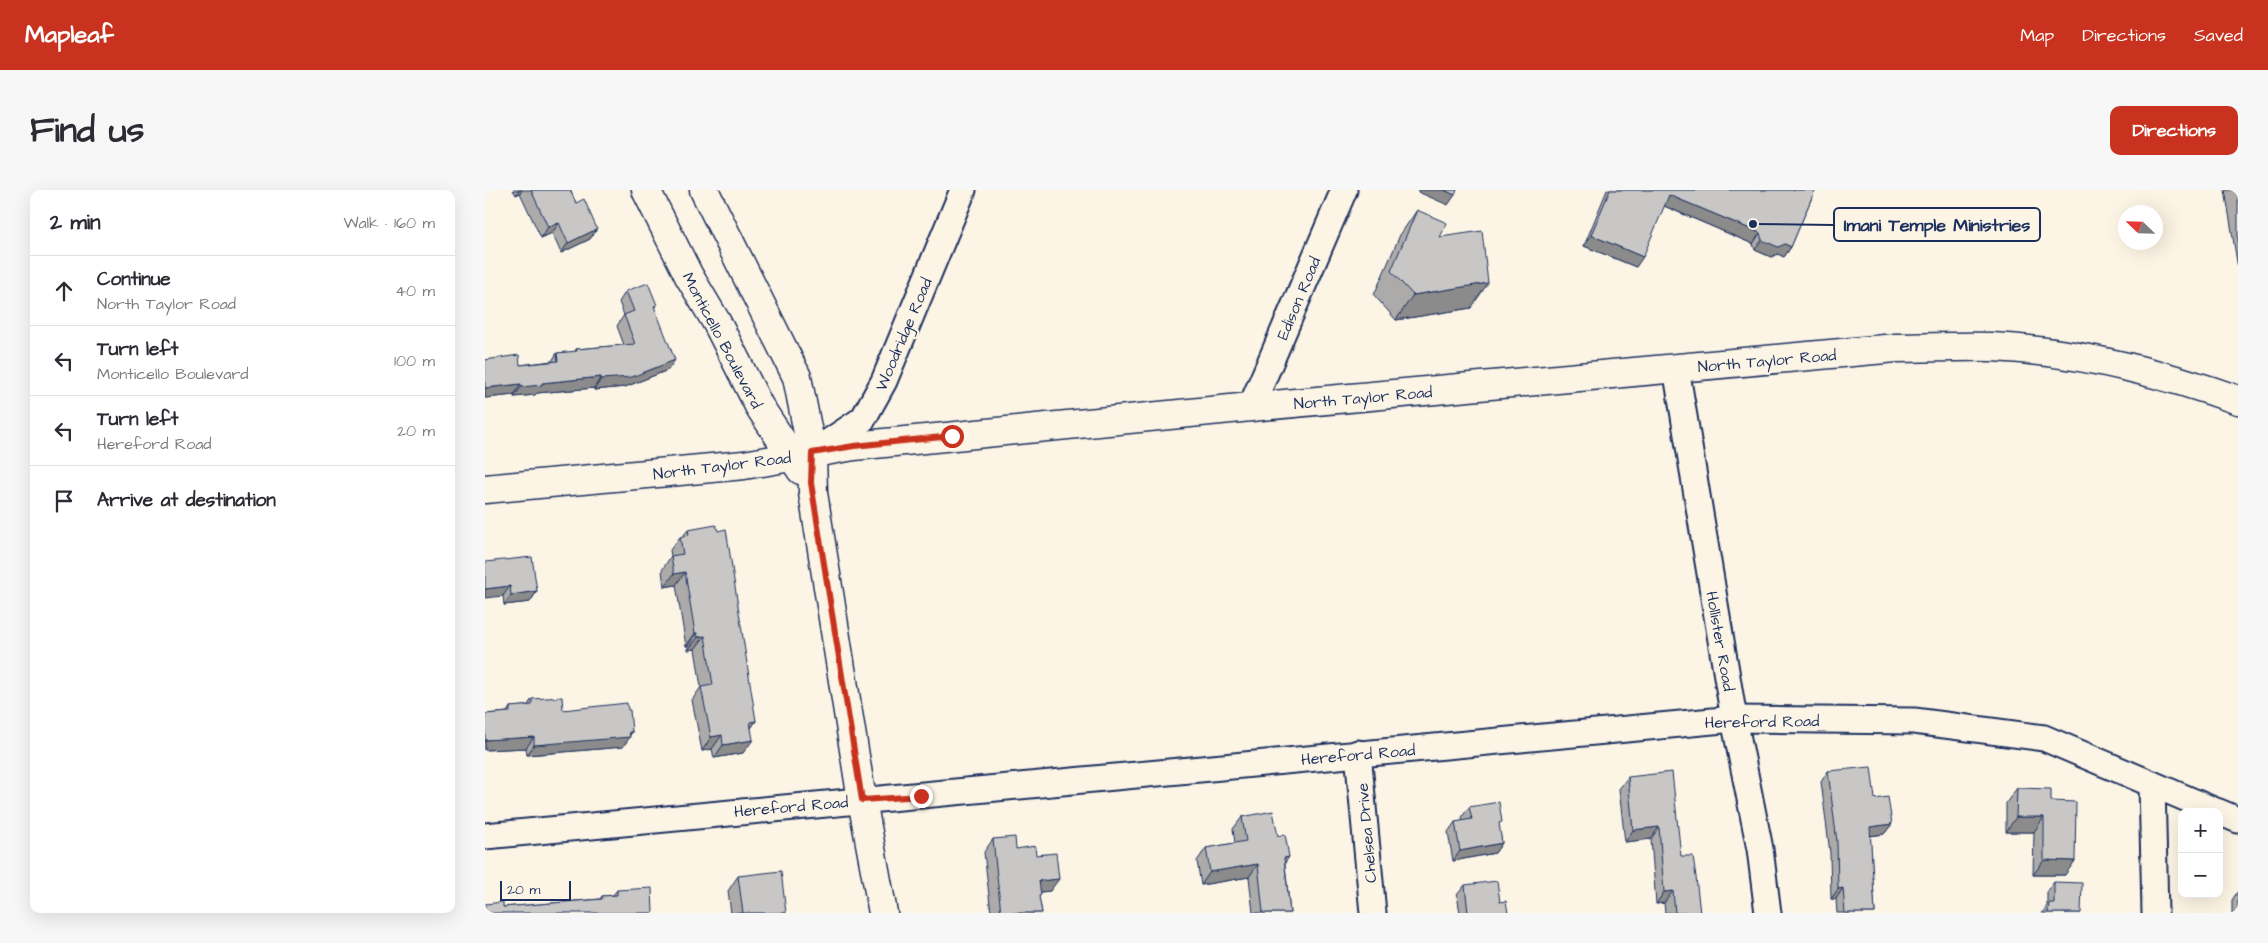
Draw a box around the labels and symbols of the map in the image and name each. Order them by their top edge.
north arrow [2118,205,2163,250]
callout: Imani Temple Ministries [1834,208,2040,241]
text: Imani Temple Ministries [1844,213,2030,238]
street label: Edison Road [1272,253,1326,343]
street label: Monticello Boulevard [677,268,767,413]
street label: Woodridge Road [870,275,939,395]
street label: North Taylor Road [1697,344,1837,379]
street label: North Taylor Road [1293,381,1433,416]
route start [941,425,964,448]
street label: North Taylor Road [652,447,793,486]
street label: Hollister Road [1700,589,1740,693]
street label: Hereford Road [1705,710,1819,734]
street label: Hereford Road [1300,739,1416,771]
street label: Chelsea Drive [1352,782,1382,884]
route end [910,785,933,808]
street label: Hereford Road [733,791,849,823]
scale bar [500,878,571,901]

